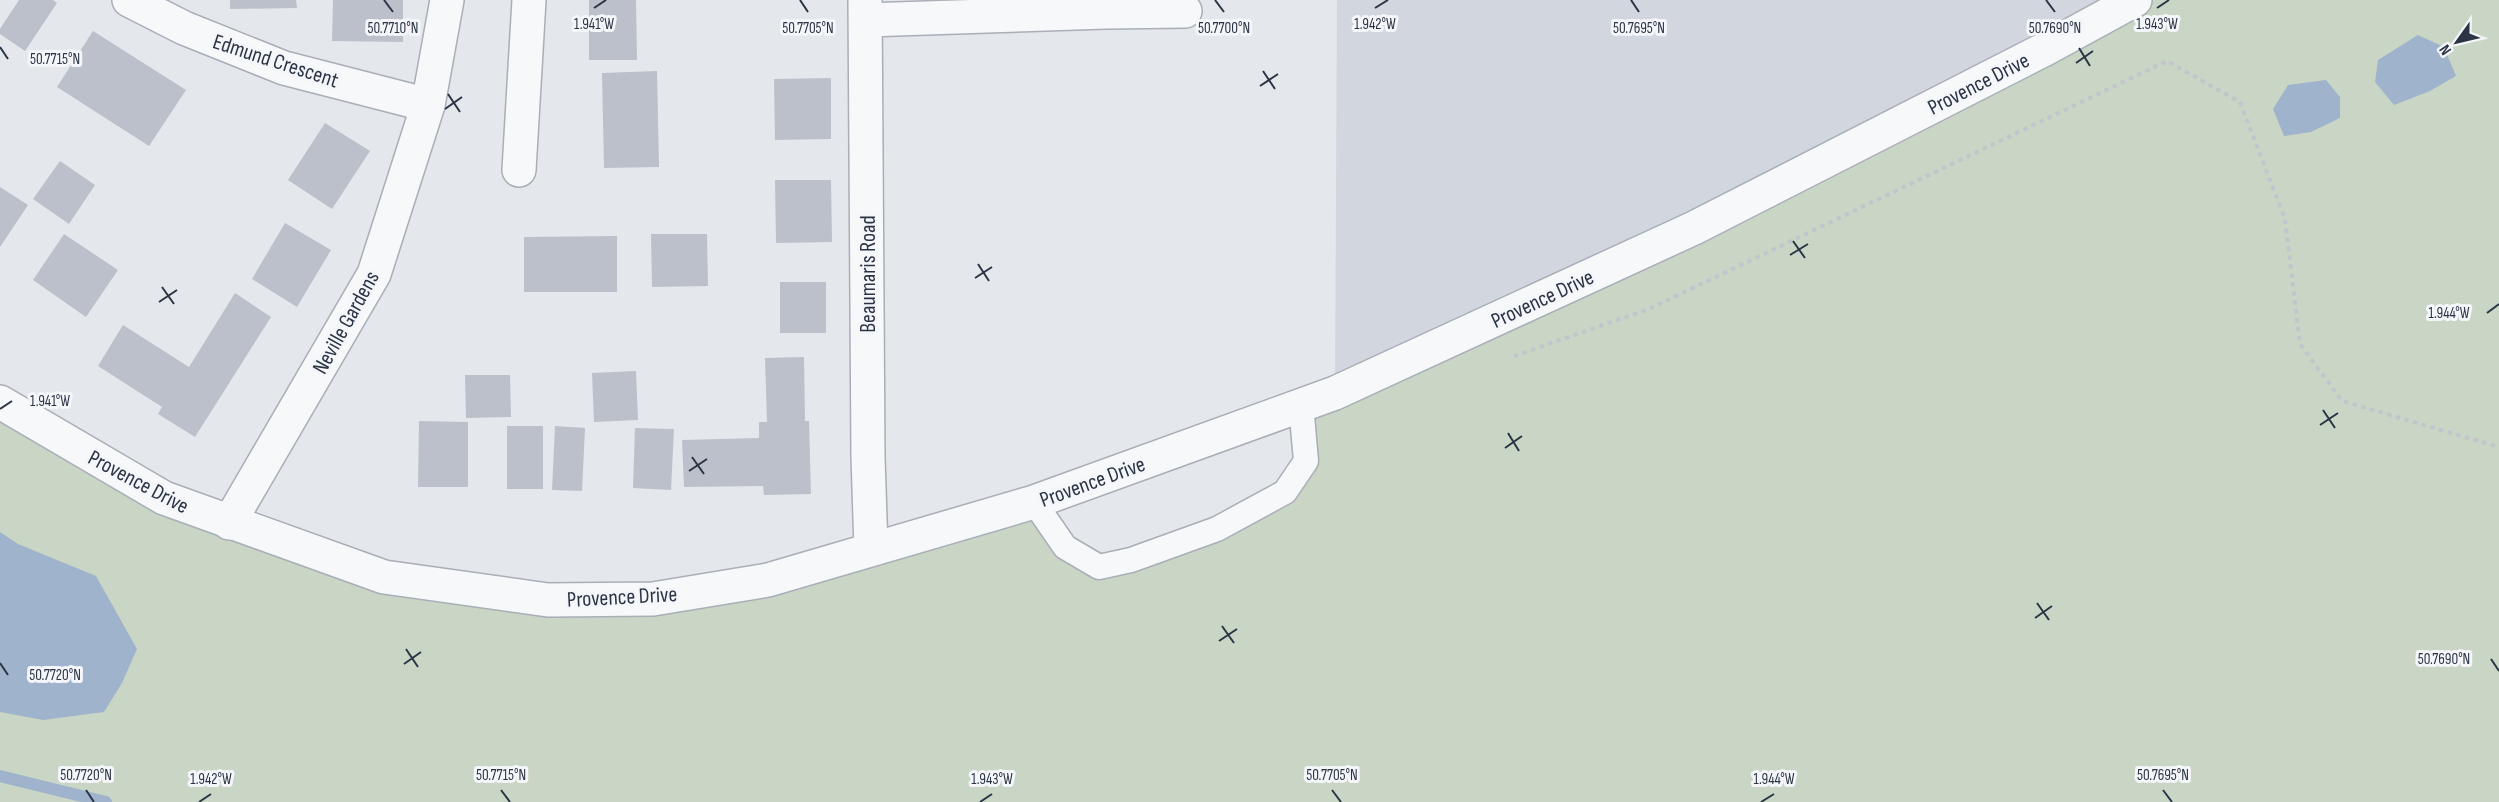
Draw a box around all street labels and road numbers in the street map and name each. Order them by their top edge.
street label: Edmund Crescent [209,28,342,95]
street label: Provence Drive [1923,47,2034,121]
street label: Beaumaris Road [855,215,882,333]
street label: Provence Drive [1487,264,1598,335]
street label: Neville Gardens [307,266,386,379]
street label: Provence Drive [83,445,193,520]
street label: Provence Drive [1036,451,1149,514]
street label: Provence Drive [566,581,678,614]

